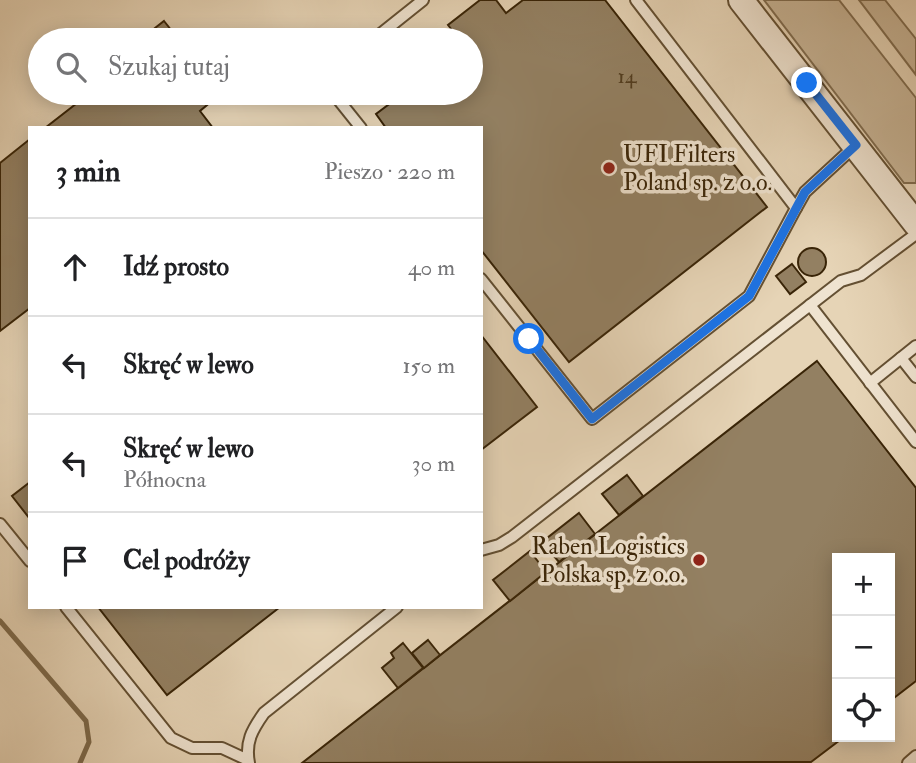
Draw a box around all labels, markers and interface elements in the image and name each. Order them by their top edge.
search box [28,28,483,105]
icon: search [52,48,90,86]
text: Szukaj tutaj [108,51,230,83]
house number: 14 [618,63,638,90]
route end [791,67,822,98]
place label: UFI Filters Poland sp. z o.o. [623,139,772,198]
text: 3 min [56,153,121,190]
text: Pieszo · 220 m [324,157,455,186]
marker: UFI Filters Poland sp. z o.o. [601,160,617,176]
icon: ahead [56,248,94,286]
text: Idź prosto [123,251,229,283]
text: 40 m [408,253,455,282]
route start [513,323,544,354]
icon: left [56,346,94,384]
text: Skręć w lewo [123,349,254,381]
text: 150 m [402,351,455,380]
text: Skręć w lewo [123,433,254,465]
icon: left [56,444,94,482]
text: 30 m [412,449,455,478]
text: Północna [123,465,206,494]
place label: Raben Logistics Polska sp. z o.o. [531,531,685,590]
icon: arrive [56,542,94,580]
text: Cel podróży [123,545,250,577]
marker: Raben Logistics Polska sp. z o.o. [691,552,707,568]
map controls [832,553,895,742]
button: + [832,553,895,616]
button: − [832,616,895,679]
button: locate [832,679,895,742]

